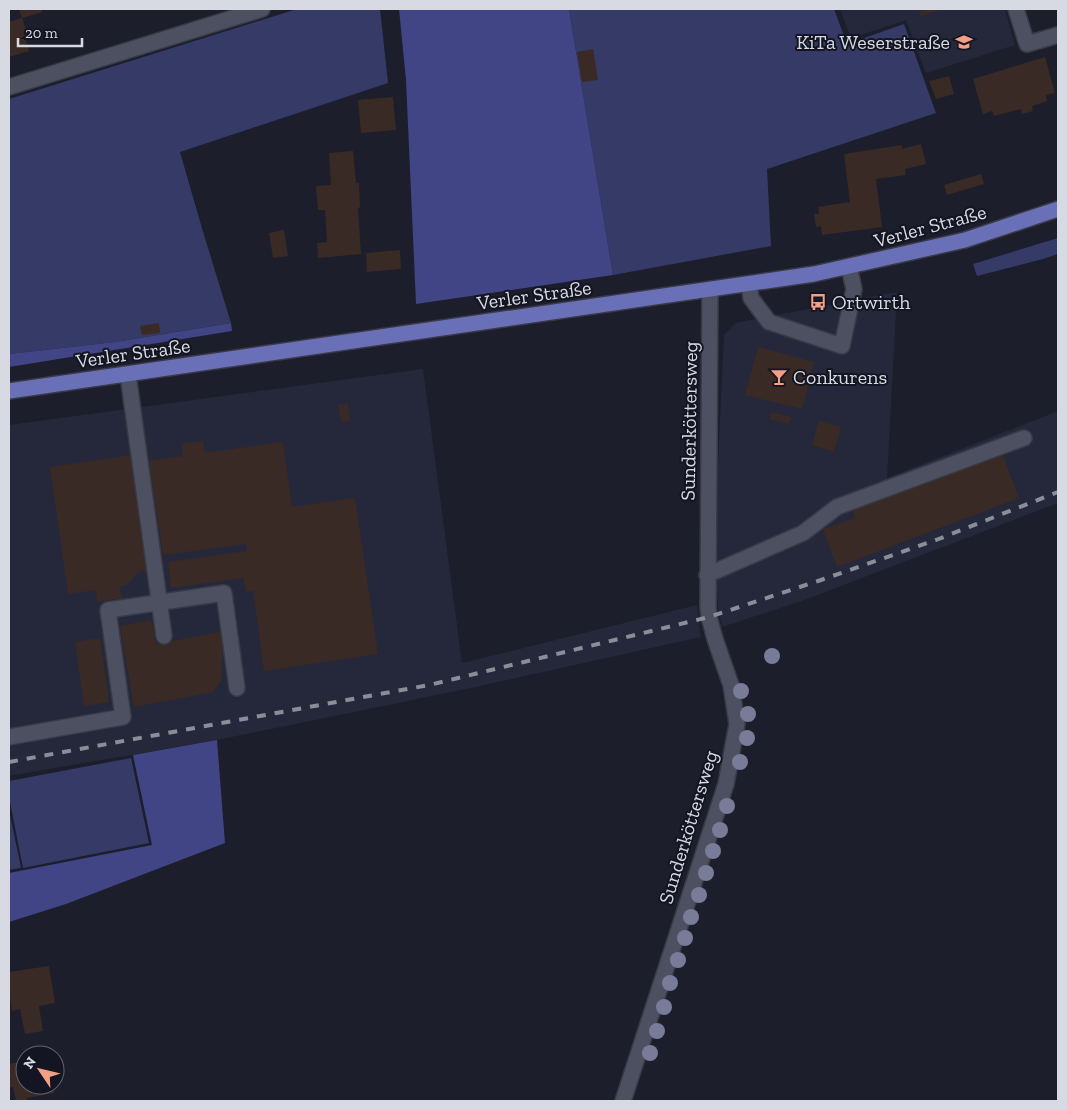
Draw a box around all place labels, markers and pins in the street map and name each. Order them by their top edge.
place label: KiTa Weserstraße [796,30,950,54]
school or university icon: KiTa Weserstraße [954,32,974,52]
place label: Ortwirth [832,290,911,314]
bus stop icon: Ortwirth [808,292,828,312]
place label: Conkurens [793,365,887,389]
bar icon: Conkurens [769,367,789,387]

